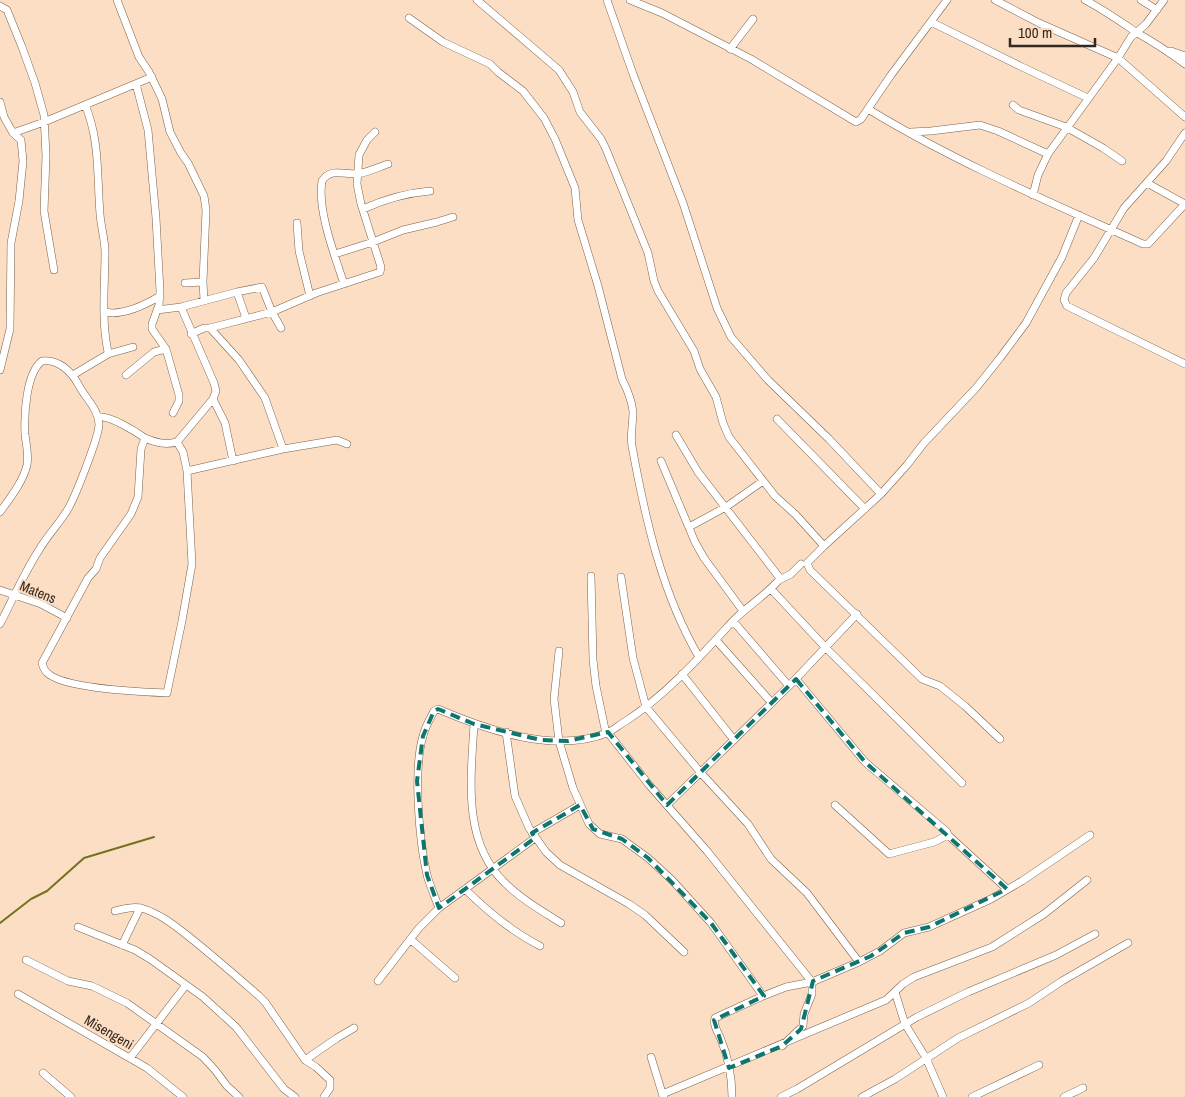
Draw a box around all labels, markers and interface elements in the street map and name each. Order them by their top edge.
scale bar [1010,15,1095,47]
text: 100 m [1018,22,1052,43]
street label: Matens [17,577,59,607]
street label: Misengeni [81,1011,137,1053]

